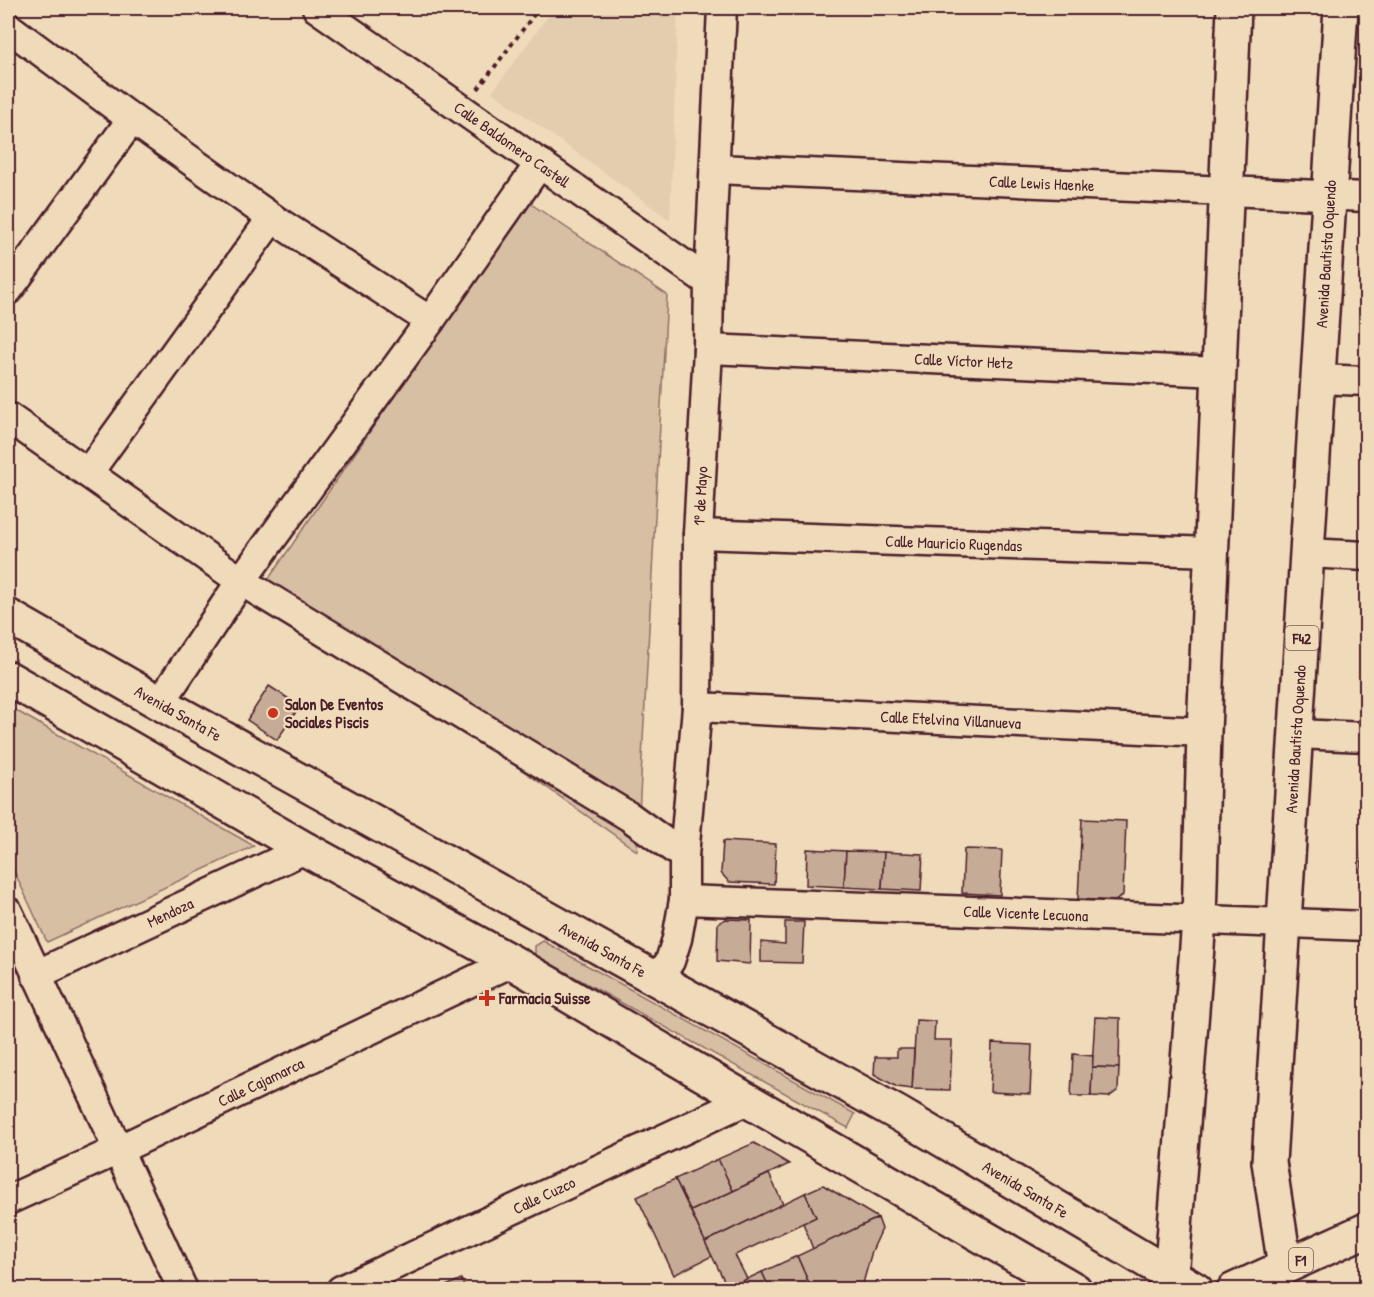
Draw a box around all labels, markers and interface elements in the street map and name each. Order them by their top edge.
street label: Calle Baldomero Castell [450,96,575,193]
street label: Calle Lewis Haenke [988,170,1096,196]
street label: Avenida Bautista Oquendo [1310,179,1341,329]
street label: Calle Víctor Hetz [914,347,1014,374]
street label: 1º de Mayo [687,465,713,526]
street label: Calle Mauricio Rugendas [885,530,1023,556]
road number: F42 [1286,626,1318,650]
street label: Avenida Bautista Oquendo [1280,664,1311,814]
street label: Avenida Santa Fe [131,680,226,746]
place label: Salon De Eventos Sociales Piscis [285,693,384,733]
street label: Calle Etelvina Villanueva [880,705,1022,734]
marker: Salon De Eventos Sociales Piscis [266,706,280,720]
street label: Mendoza [143,892,197,933]
street label: Calle Vicente Lecuona [963,900,1089,926]
street label: Avenida Santa Fe [555,916,651,983]
place label: Farmacia Suisse [498,987,591,1009]
marker: Farmacia Suisse [480,991,494,1005]
street label: Calle Cajamarca [214,1052,307,1112]
street label: Avenida Santa Fe [979,1155,1073,1223]
street label: Calle Cuzco [509,1171,579,1219]
road number: F1 [1289,1248,1313,1272]

